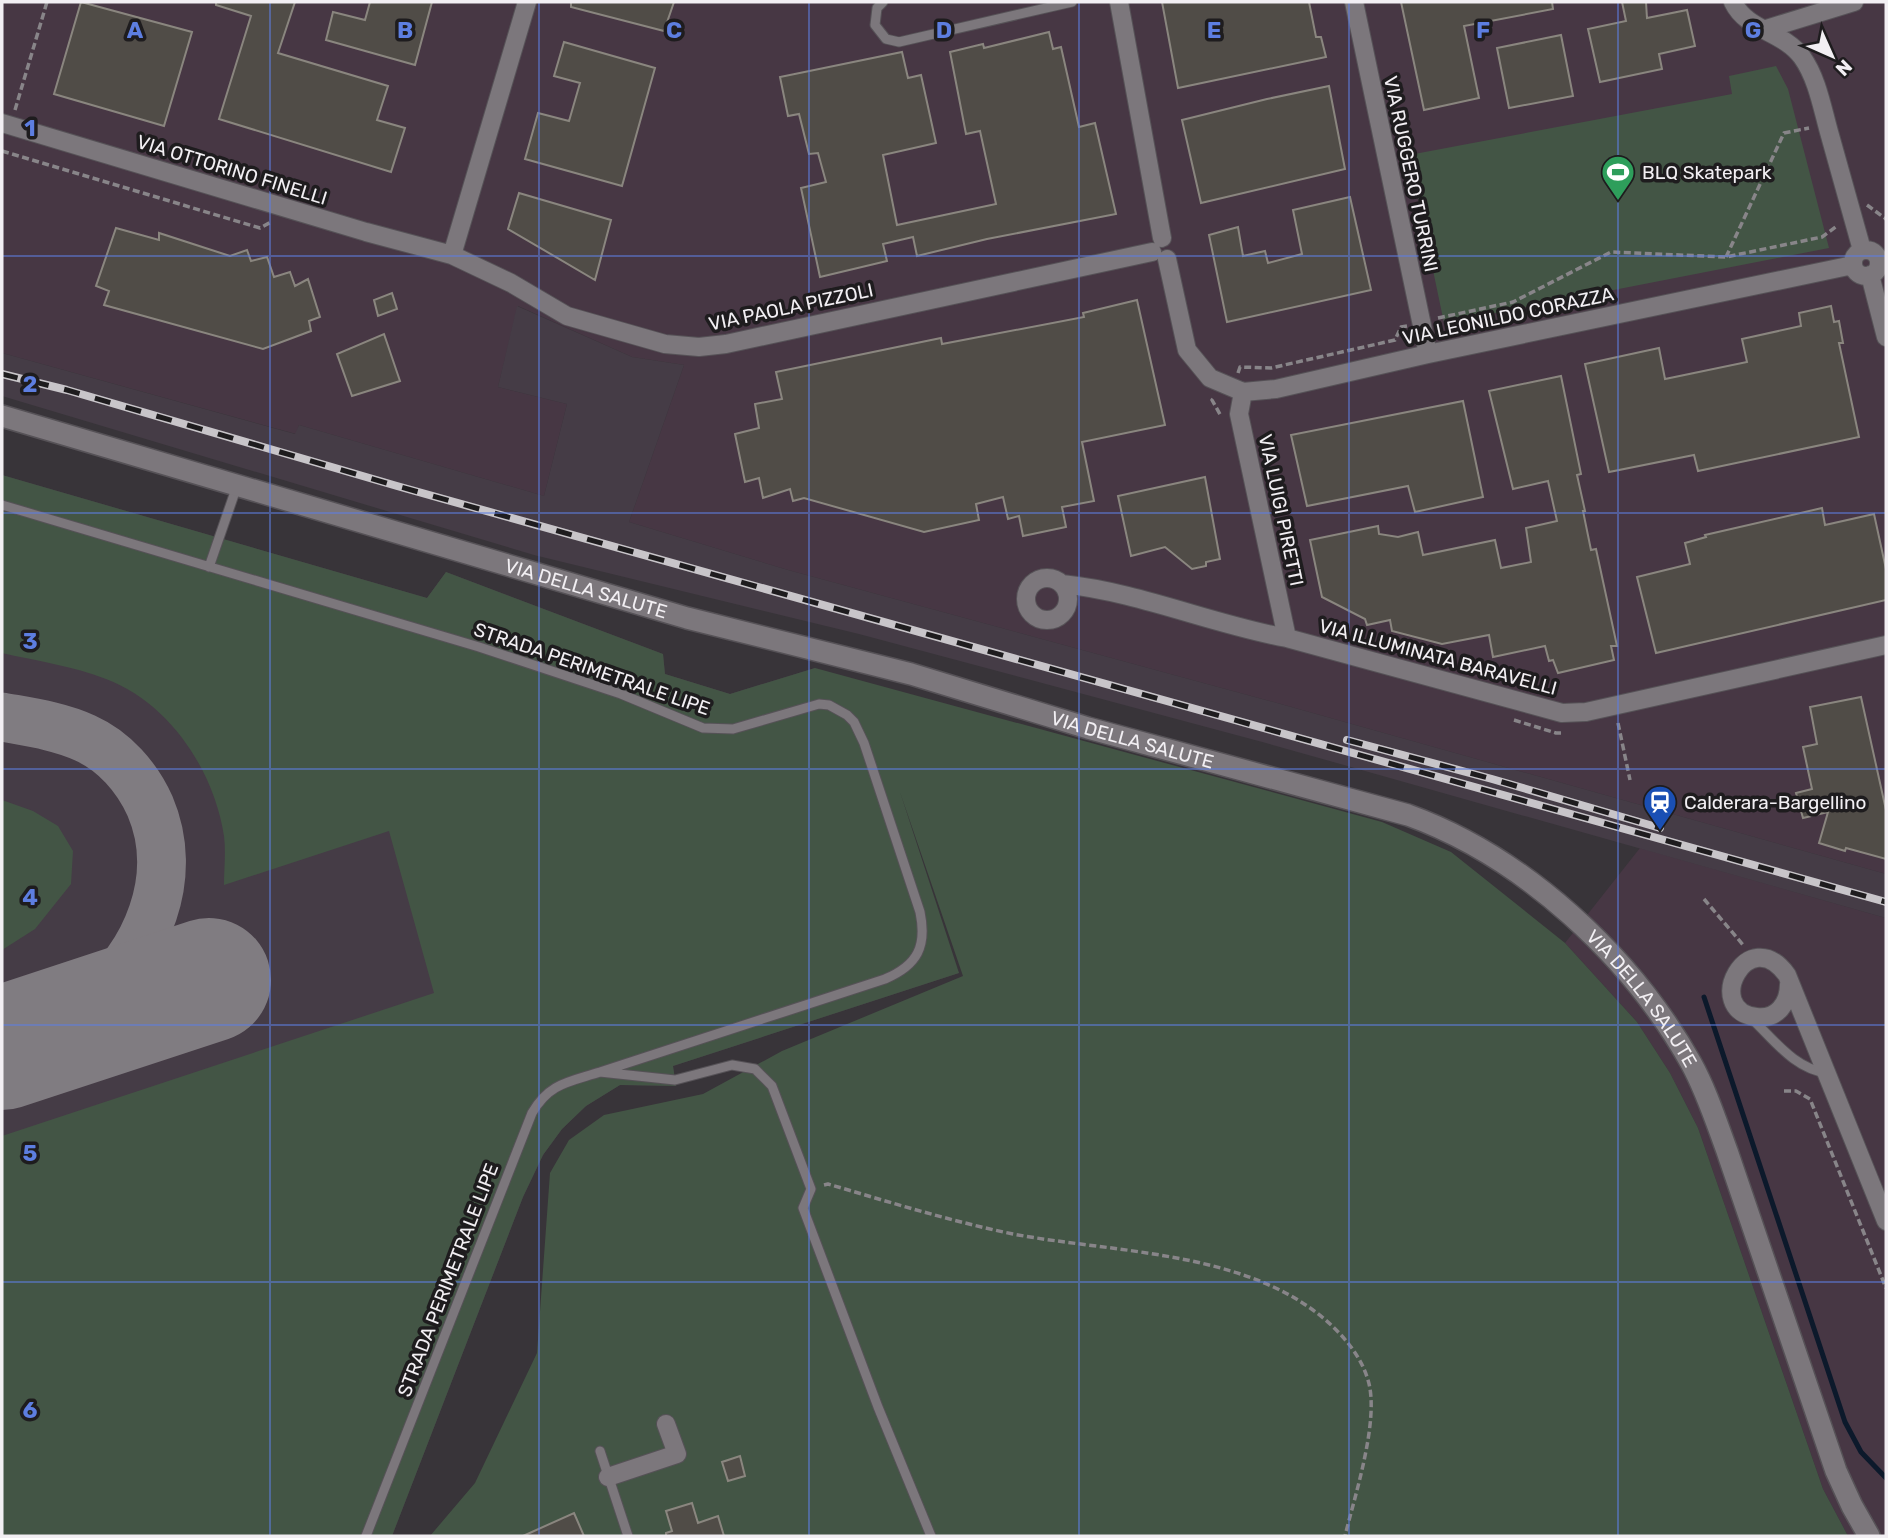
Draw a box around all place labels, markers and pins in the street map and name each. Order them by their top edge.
sports icon: BLQ Skatepark [1599,153,1637,202]
place label: BLQ Skatepark [1642,161,1772,184]
station icon: Calderara-Bargellino [1641,783,1679,832]
place label: Calderara-Bargellino [1684,791,1866,814]

